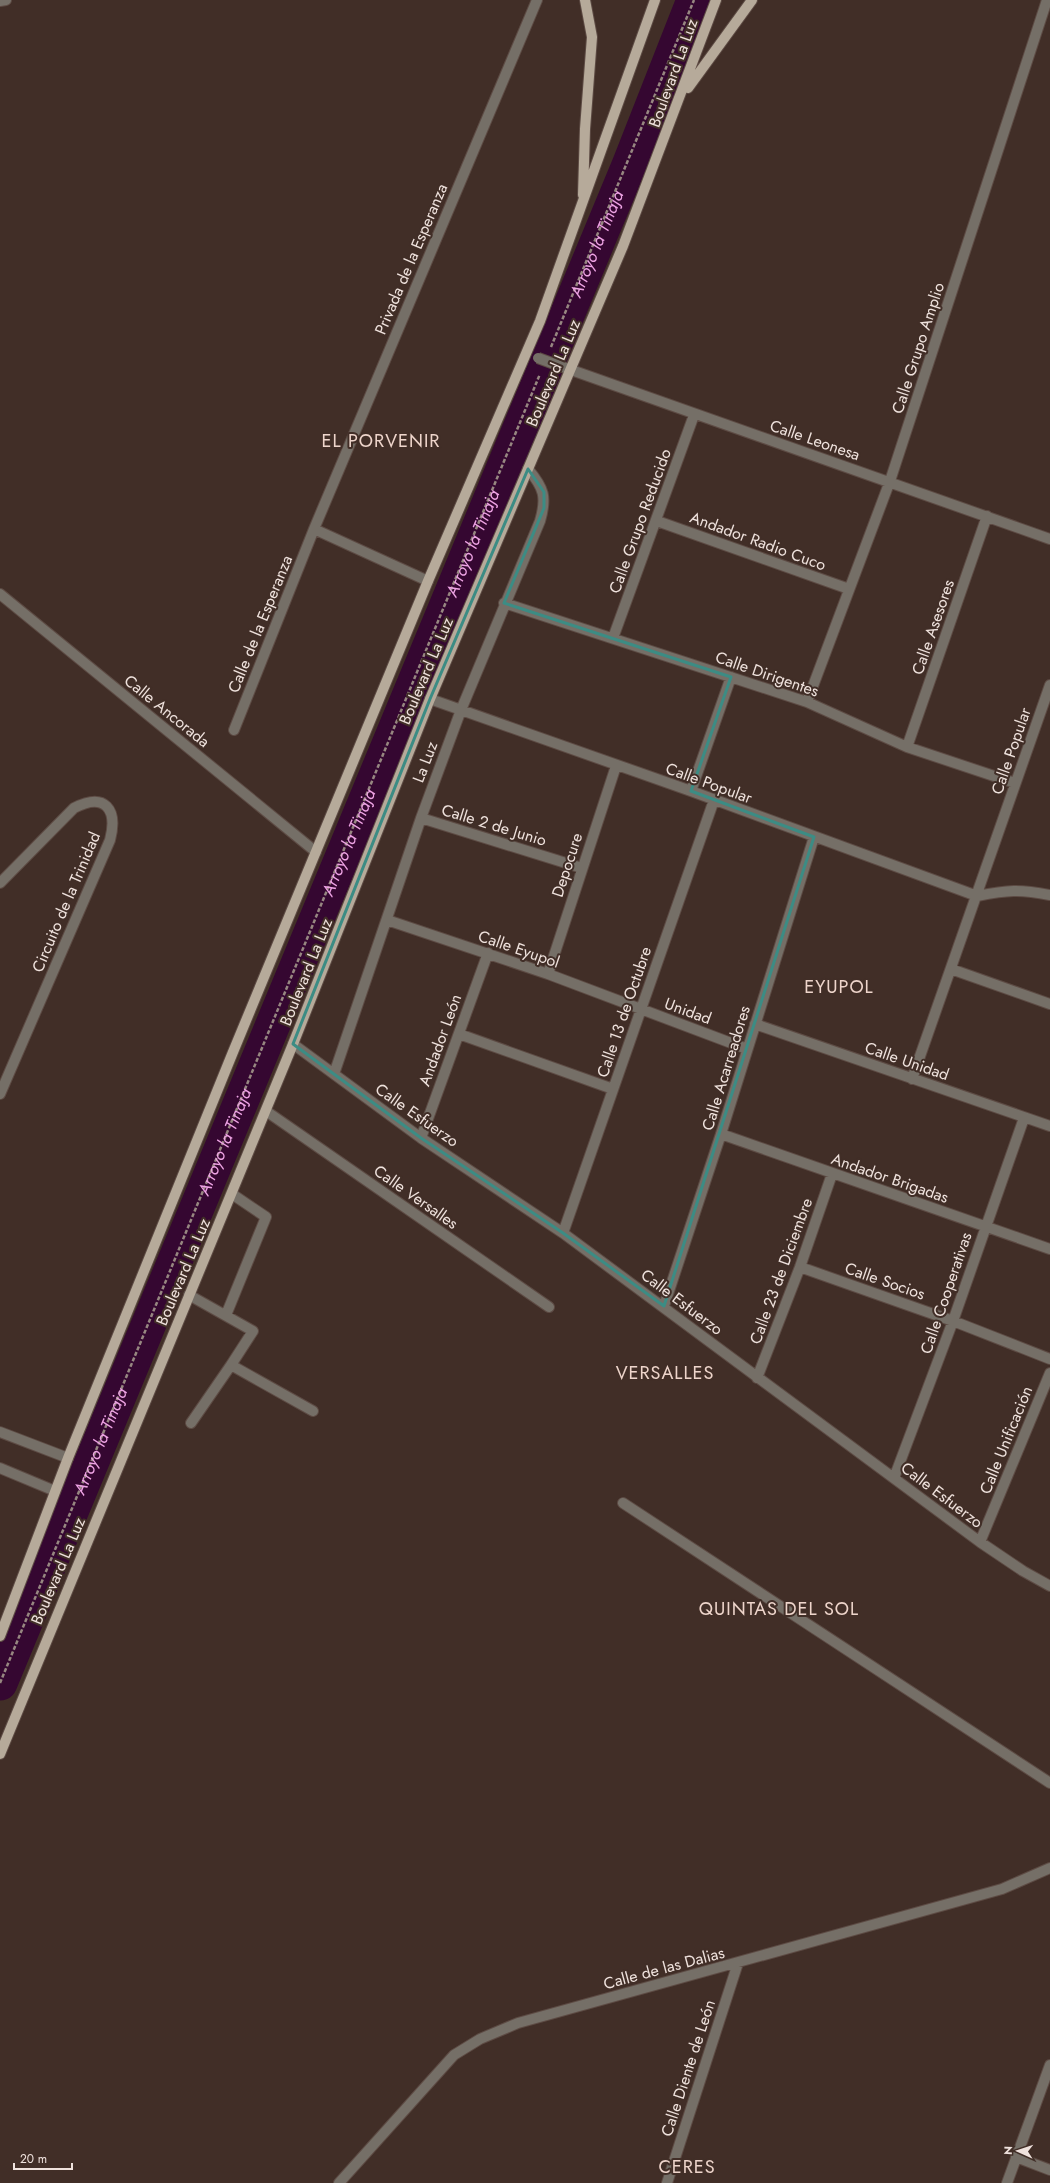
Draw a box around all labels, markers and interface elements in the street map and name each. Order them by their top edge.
street label: Boulevard La Luz [643,15,704,131]
street label: Privada de la Esperanza [369,180,453,338]
water label: Arroyo la Tinaja [563,186,630,302]
street label: Calle Grupo Amplio [886,279,950,417]
street label: Boulevard La Luz [520,315,586,430]
street label: Calle Leonesa [767,414,863,466]
district label: EL PORVENIR [322,428,440,454]
street label: Calle Grupo Reducido [603,445,677,597]
water label: Arroyo la Tinaja [439,485,506,601]
street label: Andador Radio Cuco [687,506,829,576]
street label: Calle de la Esperanza [222,552,298,696]
street label: Calle Asesores [906,576,960,678]
street label: Boulevard La Luz [393,613,459,728]
street label: Calle Dirigentes [712,646,822,702]
street label: Calle Ancorada [119,669,215,753]
street label: Calle Popular [985,704,1037,798]
street label: La Luz [407,738,444,786]
street label: Calle Popular [663,757,756,809]
water label: Arroyo la Tinaja [315,785,382,900]
street label: Calle 2 de Junio [439,798,550,852]
street label: Circuito de la Trinidad [26,828,106,976]
street label: Depocure [546,830,588,900]
street label: Boulevard La Luz [274,914,338,1029]
street label: Calle Eyupol [475,924,563,974]
street label: Calle 13 de Octubre [591,943,657,1081]
district label: EYUPOL [804,974,874,1000]
street label: Andador León [413,991,467,1089]
street label: Unidad [661,992,715,1030]
street label: Calle Acarreadores [696,1003,756,1133]
street label: Calle Unidad [862,1036,952,1086]
street label: Calle Esfuerzo [371,1078,464,1152]
water label: Arroyo la Tinaja [191,1084,257,1200]
street label: Andador Brigadas [828,1147,952,1209]
street label: Calle Versalles [369,1159,463,1235]
street label: Calle 23 de Diciembre [744,1195,818,1347]
street label: Boulevard La Luz [150,1214,216,1329]
street label: Calle Cooperativas [914,1229,978,1357]
street label: Calle Socios [842,1257,928,1305]
street label: Calle Esfuerzo [636,1264,728,1341]
district label: VERSALLES [616,1360,714,1386]
water label: Arroyo la Tinaja [67,1383,133,1499]
street label: Calle Unificación [974,1383,1038,1497]
street label: Calle Esfuerzo [896,1457,988,1534]
street label: Boulevard La Luz [25,1513,91,1628]
district label: QUINTAS DEL SOL [699,1596,859,1622]
street label: Calle de las Dalias [601,1941,727,1995]
street label: Calle Diente de León [655,1997,721,2139]
north arrow [998,2131,1038,2171]
scale bar [14,2145,72,2171]
text: N [1000,2146,1016,2155]
text: 20 m [20,2150,47,2168]
district label: CERES [658,2154,716,2180]

